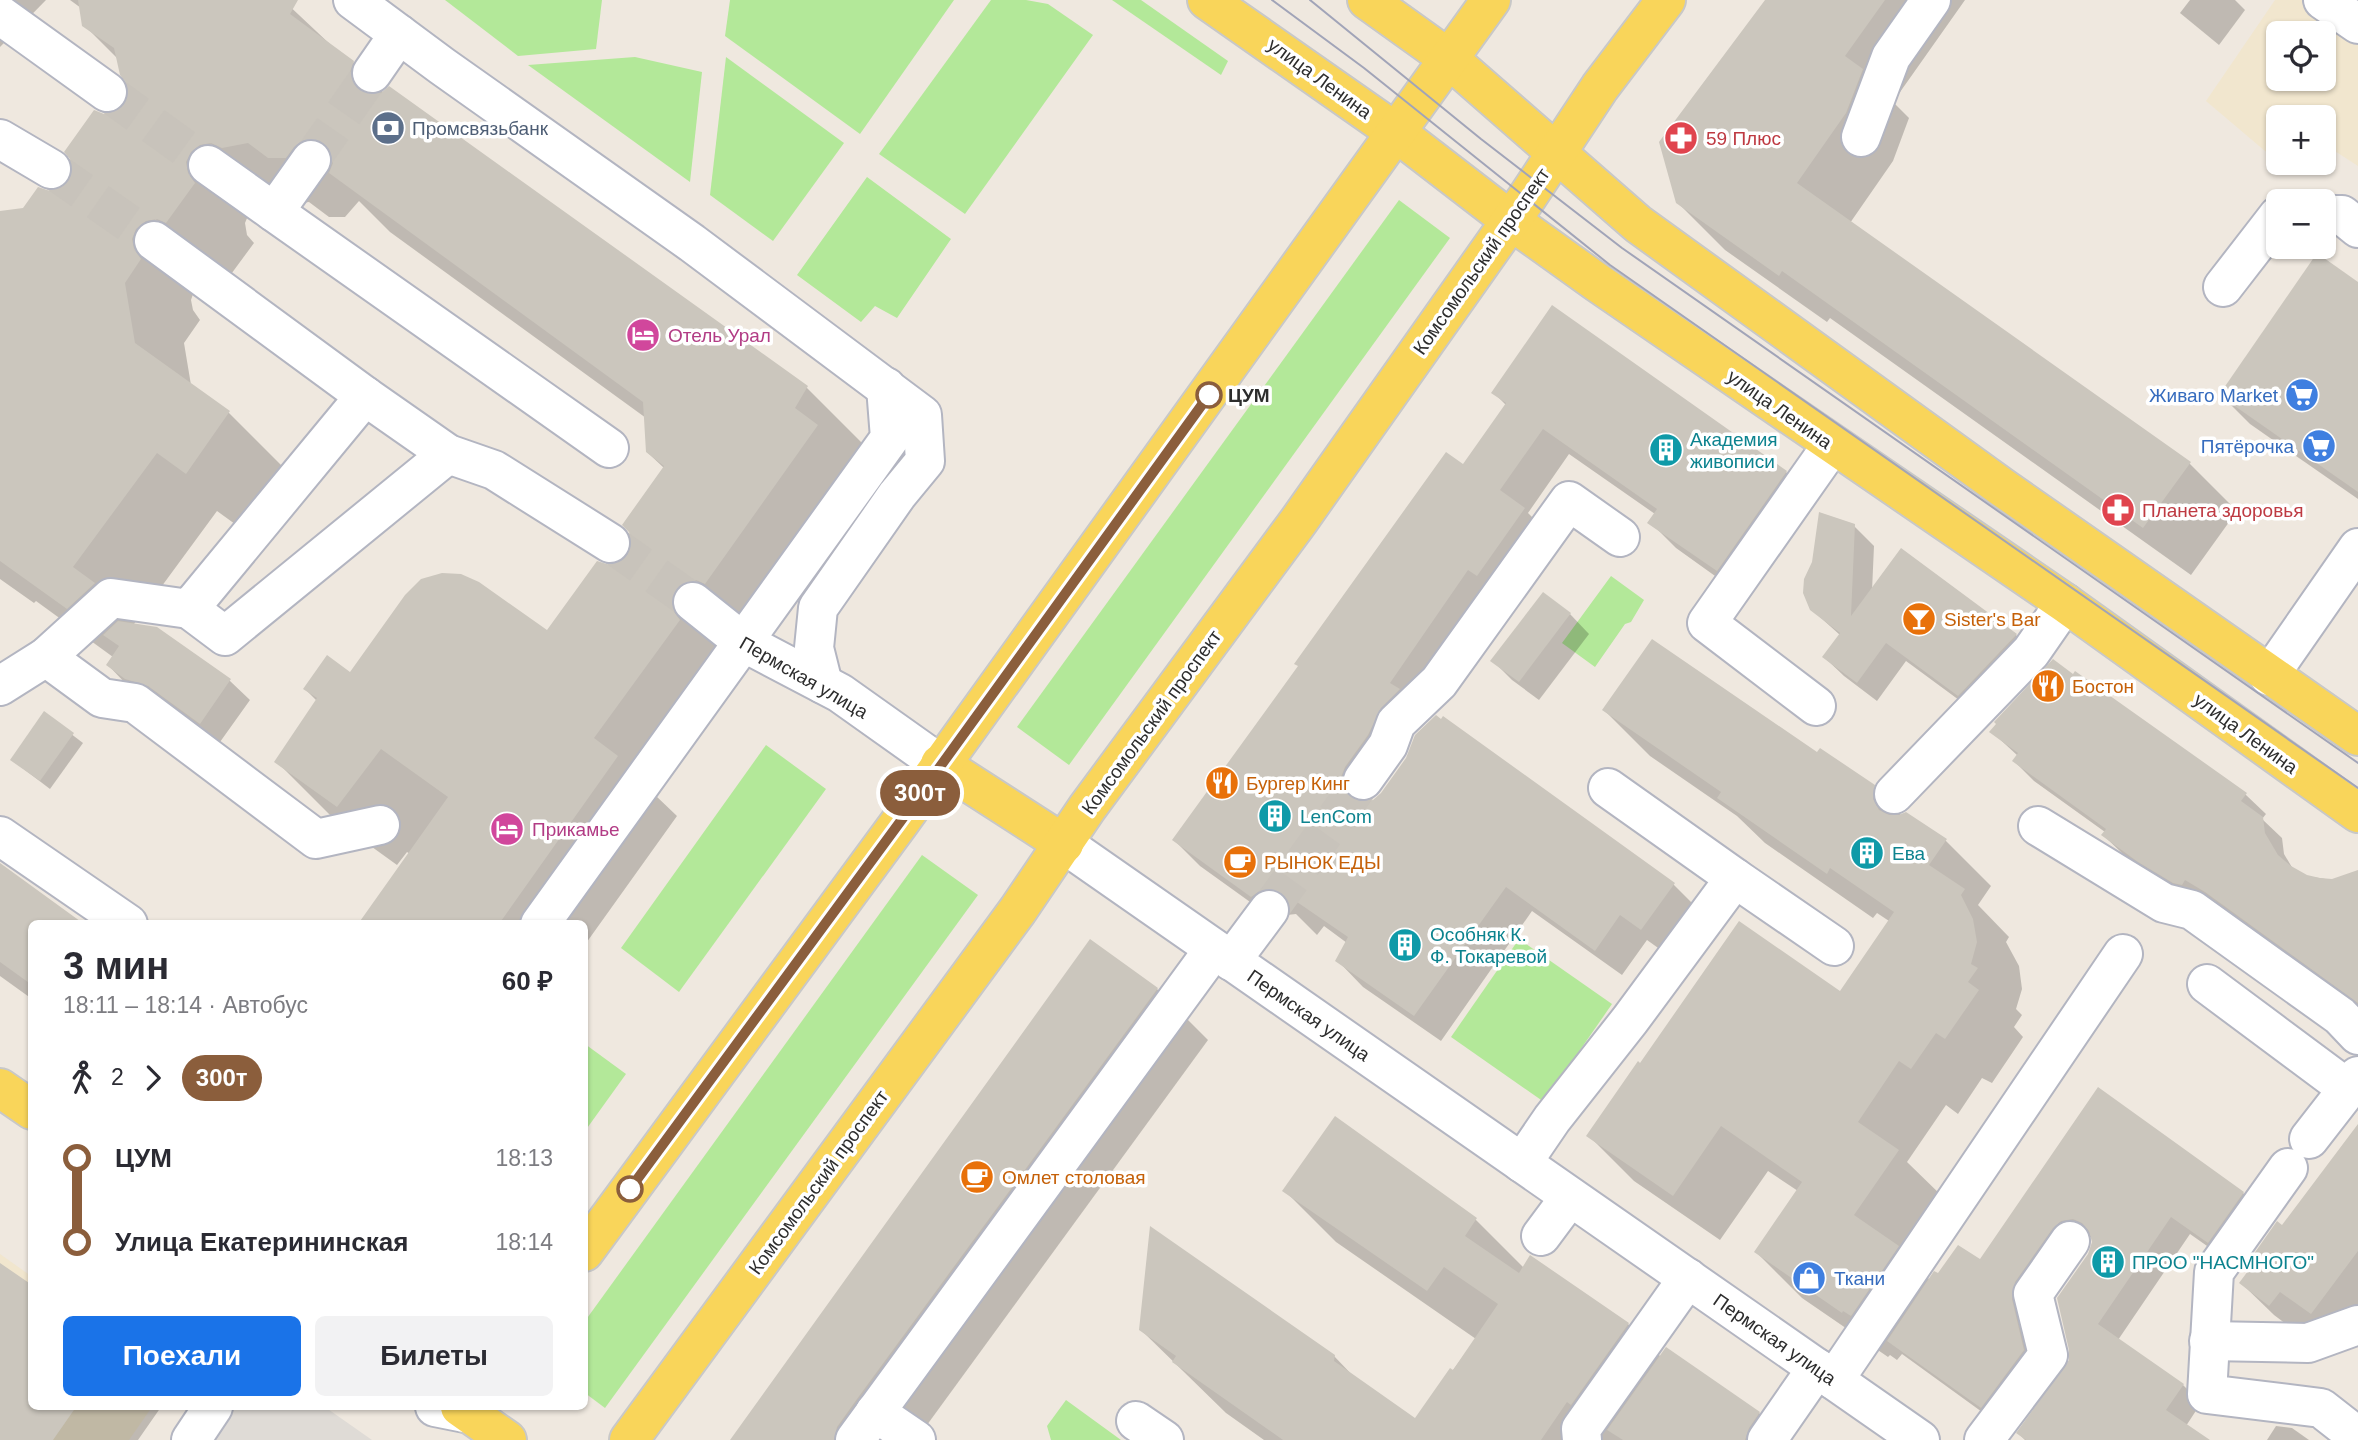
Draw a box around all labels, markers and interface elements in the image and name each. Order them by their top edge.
map controls [2266,21,2336,259]
button: locate [2266,21,2336,91]
street label: улица Ленина [1264,34,1376,123]
button: + [2266,105,2336,175]
bank icon: Промсвязьбанк [369,109,407,147]
place label: Промсвязьбанк [412,118,549,139]
pharmacy icon: 59 Плюс [1662,119,1700,157]
place label: 59 Плюс [1706,128,1781,149]
street label: Комсомольский проспект [1409,164,1554,358]
button: − [2266,189,2336,259]
hotel icon: Отель Урал [624,316,662,354]
place label: Отель Урал [668,325,771,346]
street label: улица Ленина [1723,366,1836,453]
supermarket icon: Живаго Market [2283,376,2321,414]
marker: ЦУМ [1196,382,1222,408]
place label: ЦУМ [1228,385,1270,406]
place label: Живаго Market [2149,385,2279,406]
supermarket icon: Пятёрочка [2300,427,2338,465]
place label: Академия живописи [1690,429,1778,472]
building icon: Академия живописи [1647,431,1685,469]
place label: Пятёрочка [2201,436,2294,457]
pharmacy icon: Планета здоровья [2099,491,2137,529]
place label: Планета здоровья [2142,500,2303,521]
bar icon: Sister's Bar [1900,600,1938,638]
place label: Sister's Bar [1944,609,2041,630]
street label: Комсомольский проспект [1078,626,1225,818]
street label: Пермская улица [736,632,872,723]
restaurant icon: Бостон [2029,667,2067,705]
place label: Бостон [2072,676,2134,697]
street label: улица Ленина [2190,689,2302,778]
restaurant icon: Бургер Кинг [1203,764,1241,802]
line badge: 300т [871,770,969,816]
place label: Бургер Кинг [1246,773,1350,794]
text: 300т [894,779,946,806]
building icon: LenCom [1256,797,1294,835]
place label: LenCom [1300,806,1372,827]
hotel icon: Прикамье [488,810,526,848]
place label: Прикамье [532,819,620,840]
building icon: Ева [1848,834,1886,872]
cafe icon: РЫНОК ЕДЫ [1221,843,1259,881]
place label: Ева [1892,843,1926,864]
place label: РЫНОК ЕДЫ [1264,852,1381,873]
place label: Особняк К. Ф. Токаревой [1430,924,1547,967]
building icon: Особняк К. Ф. Токаревой [1386,926,1424,964]
text: 3 мин [63,945,169,987]
street label: Пермская улица [1244,965,1374,1066]
text: 60 ₽ [502,966,553,996]
text: 18:11 – 18:14 · Автобус [63,992,308,1018]
icon: walk [63,1059,101,1097]
icon: forward [134,1059,172,1097]
text: 2 [111,1064,124,1090]
text: 300т [196,1064,248,1091]
street label: Комсомольский проспект [745,1086,892,1278]
text: ЦУМ [115,1143,172,1173]
text: 18:13 [495,1145,553,1171]
cafe icon: Омлет столовая [958,1158,996,1196]
place label: Омлет столовая [1002,1167,1146,1188]
unlabelled marker [617,1176,643,1202]
text: Улица Екатерининская [115,1227,408,1257]
text: 18:14 [495,1229,553,1255]
building icon: ПРОО "НАСМНОГО" [2089,1243,2127,1281]
place label: ПРОО "НАСМНОГО" [2132,1252,2314,1273]
shop icon: Ткани [1790,1259,1828,1297]
place label: Ткани [1834,1268,1885,1289]
street label: Пермская улица [1710,1289,1840,1390]
button: Поехали [63,1316,301,1396]
button: Билеты [315,1316,553,1396]

